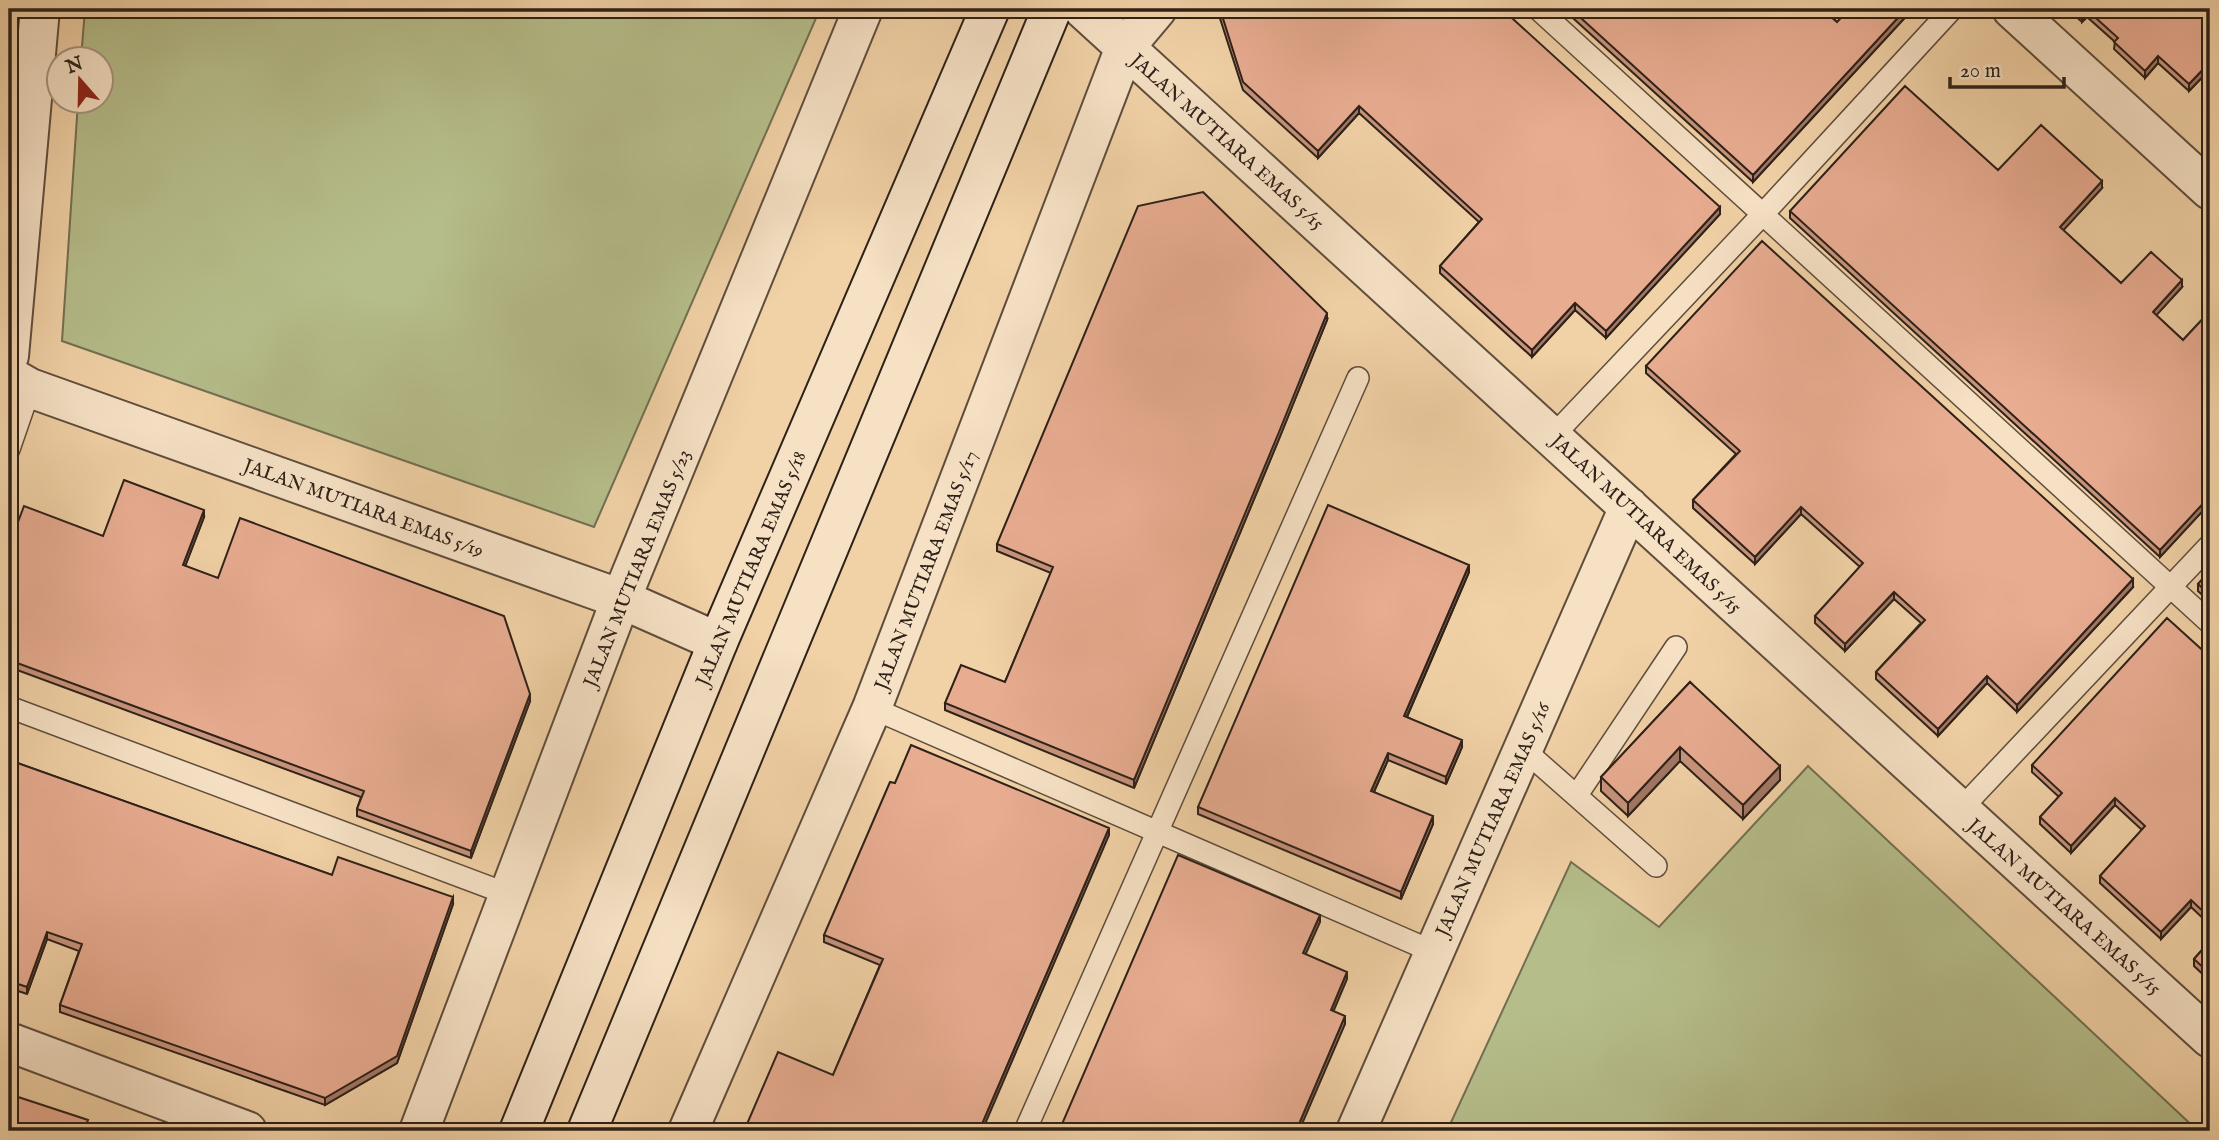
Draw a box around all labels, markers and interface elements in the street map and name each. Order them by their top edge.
north arrow [46,46,116,116]
scale bar [1950,46,2063,90]
street label: JALAN MUTIARA EMAS 5/15 [1123,48,1329,236]
text: N [62,52,87,80]
text: 20 m [1960,58,2001,85]
street label: JALAN MUTIARA EMAS 5/15 [1544,428,1746,619]
street label: JALAN MUTIARA EMAS 5/23 [578,446,697,693]
street label: JALAN MUTIARA EMAS 5/18 [691,448,812,692]
street label: JALAN MUTIARA EMAS 5/17 [869,448,984,696]
street label: JALAN MUTIARA EMAS 5/19 [238,454,487,564]
street label: JALAN MUTIARA EMAS 5/16 [1430,698,1557,942]
street label: JALAN MUTIARA EMAS 5/15 [1960,813,2166,1001]

